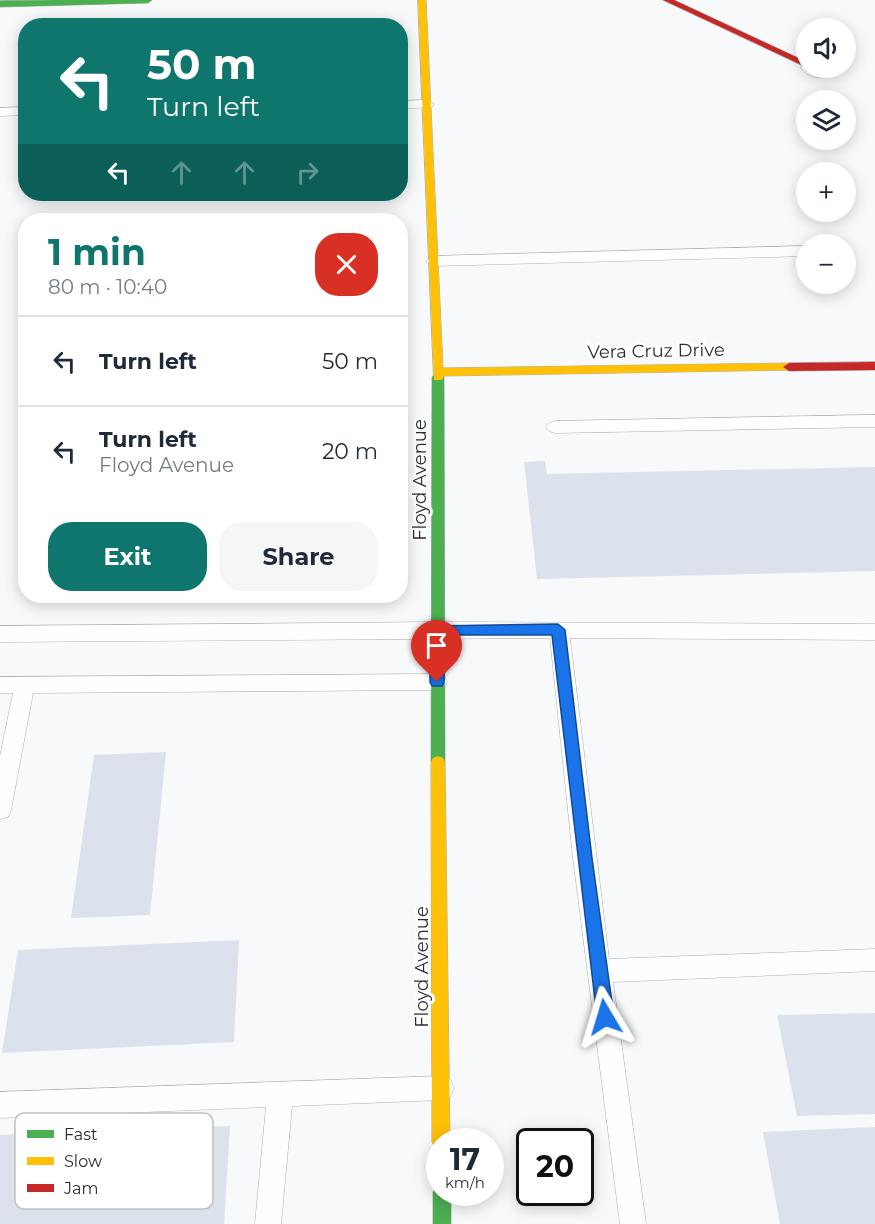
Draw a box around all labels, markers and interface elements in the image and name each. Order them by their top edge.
map controls [796,18,856,294]
button: sound [796,18,856,78]
text: 50 m [147,38,256,90]
icon: left [48,42,126,120]
text: Turn left [147,90,260,123]
button: layers [796,90,856,150]
icon: left [102,156,135,189]
icon: ahead [165,156,198,189]
icon: ahead [228,156,261,189]
icon: right [291,156,324,189]
button: + [796,162,856,222]
text: 1 min [48,230,146,274]
button: close [315,233,378,296]
button: − [796,234,856,294]
text: 80 m · 10:40 [48,275,167,299]
street label: Vera Cruz Drive [587,339,725,363]
icon: left [48,345,81,378]
text: Turn left [99,348,197,375]
text: 50 m [322,348,378,375]
street label: Floyd Avenue [409,419,431,541]
text: Turn left [99,426,197,453]
icon: left [48,435,81,468]
text: 20 m [322,438,378,465]
text: Floyd Avenue [99,453,234,477]
button: Exit [48,522,207,591]
button: Share [219,522,378,591]
pin [411,620,462,682]
icon: arrive [420,629,453,662]
street label: Floyd Avenue [411,906,433,1028]
position arrow [573,985,637,1049]
legend [15,1113,213,1209]
text: Fast [64,1125,98,1144]
speed limit sign: 20 [516,1128,594,1206]
text: 17 [450,1141,480,1178]
text: Slow [64,1152,102,1171]
text: km/h [445,1173,485,1192]
text: Jam [63,1179,98,1198]

